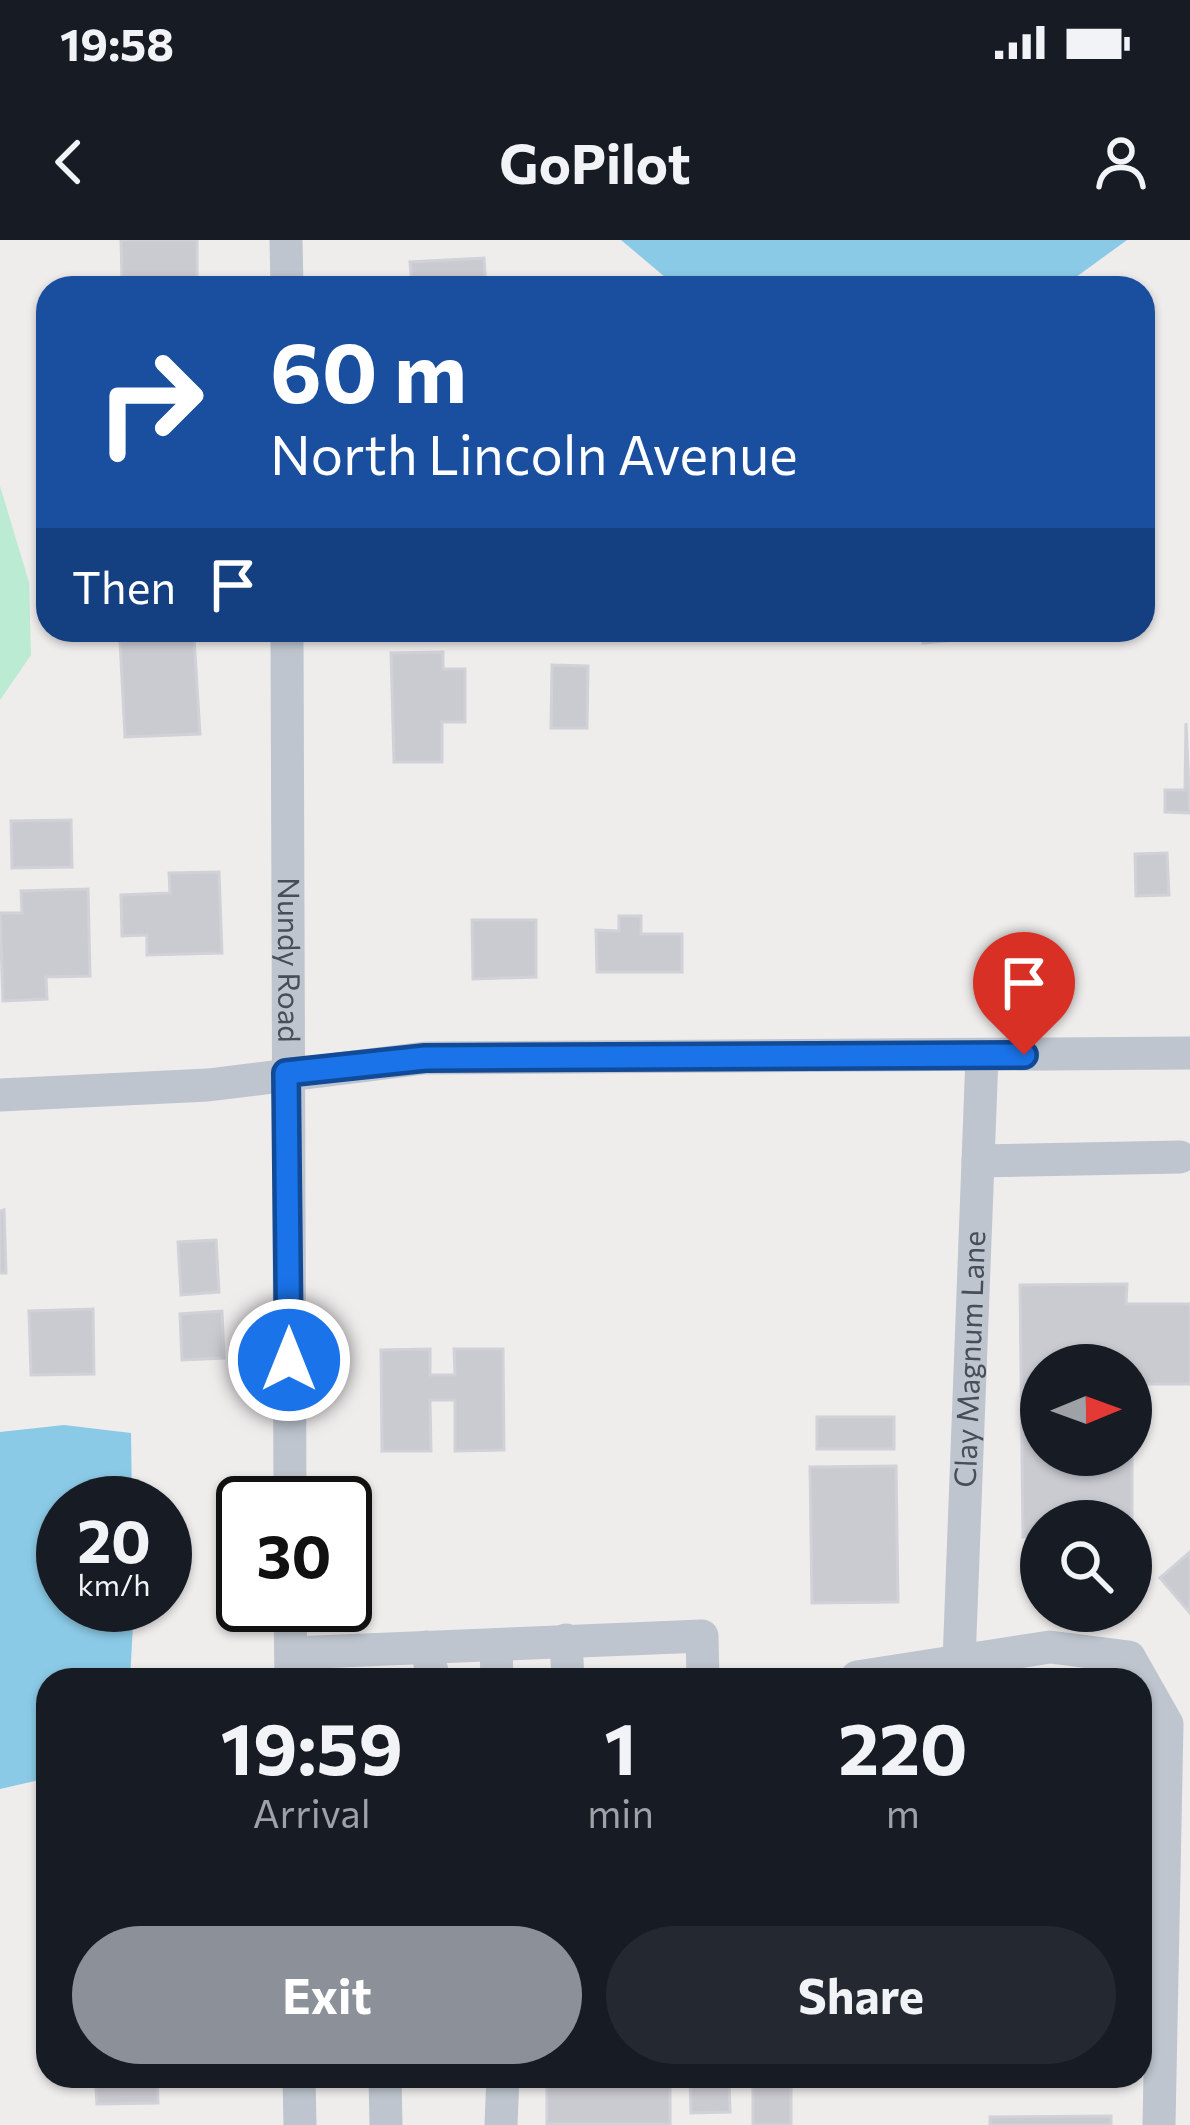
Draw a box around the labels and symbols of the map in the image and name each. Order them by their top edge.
street label: Nundy Road [272,877,309,1043]
pin [973,932,1075,1055]
street label: Clay Magnum Lane [945,1230,991,1488]
position arrow [226,1297,352,1423]
north arrow [1020,1344,1152,1476]
speed limit sign: 30 [216,1476,372,1632]

